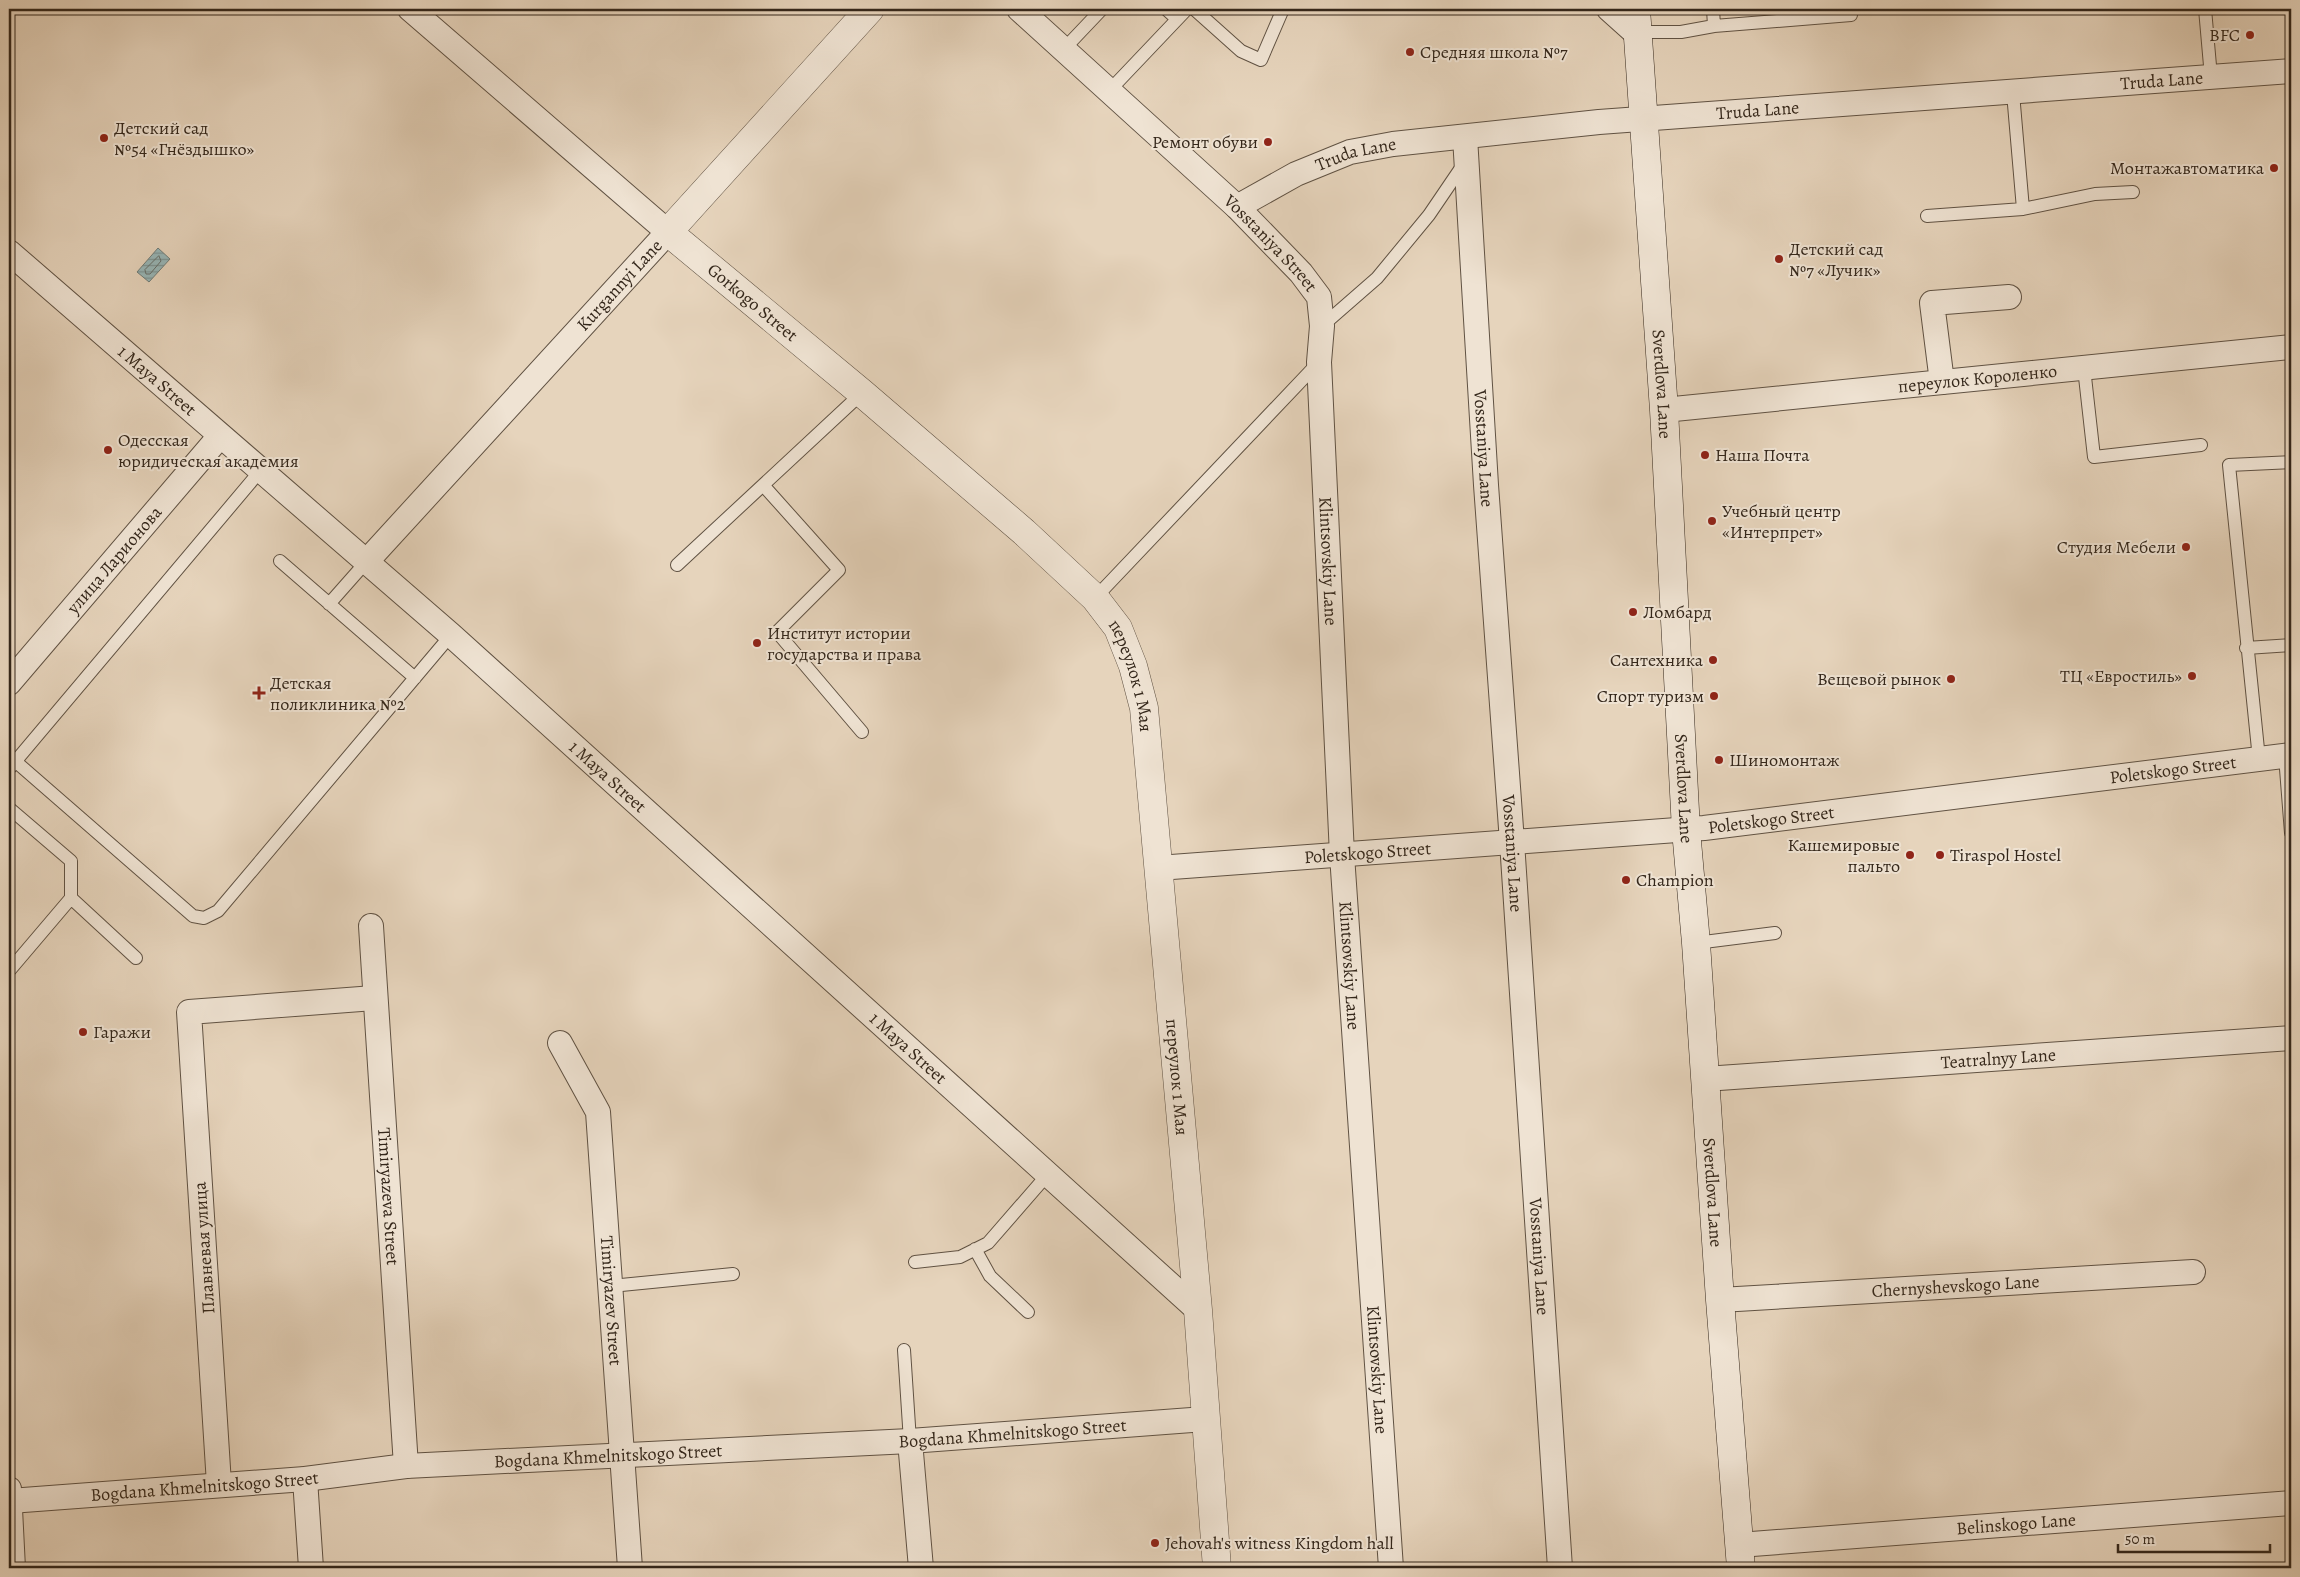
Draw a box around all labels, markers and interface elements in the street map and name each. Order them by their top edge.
place label: BFC [2209,23,2240,47]
marker: BFC [2244,29,2256,41]
place label: Средняя школа №7 [1420,40,1568,64]
marker: Средняя школа №7 [1404,46,1416,58]
street label: Truda Lane [2119,66,2204,96]
street label: Truda Lane [1715,95,1800,125]
place label: Детский сад №54 «Гнёздышко» [114,116,254,161]
place label: Ремонт обуви [1152,130,1258,154]
marker: Детский сад №54 «Гнёздышко» [98,132,110,144]
street label: Truda Lane [1312,132,1398,177]
marker: Ремонт обуви [1262,136,1274,148]
place label: Монтажавтоматика [2110,156,2265,180]
marker: Монтажавтоматика [2268,162,2280,174]
street label: Vosstaniya Street [1218,188,1323,297]
street label: Kurgannyi Lane [571,234,668,336]
place label: Детский сад №7 «Лучик» [1789,237,1883,282]
marker: Детский сад №7 «Лучик» [1773,253,1785,265]
street label: Gorkogo Street [702,258,803,347]
street label: Sverdlova Lane [1646,329,1677,439]
street label: 1 Maya Street [113,340,202,421]
street label: переулок Короленко [1897,359,2058,398]
street label: Vosstaniya Lane [1468,388,1500,508]
place label: Одесская юридическая академия [118,428,299,473]
place label: Наша Почта [1715,443,1810,467]
marker: Одесская юридическая академия [102,444,114,456]
marker: Наша Почта [1699,449,1711,461]
street label: Klintsovskiy Lane [1313,496,1343,626]
place label: Учебный центр «Интерпрет» [1722,499,1841,544]
street label: улица Ларионова [61,500,168,620]
marker: Учебный центр «Интерпрет» [1706,515,1718,527]
place label: Студия Мебели [2057,535,2176,559]
marker: Студия Мебели [2180,541,2192,553]
place label: Ломбард [1643,600,1712,624]
marker: Ломбард [1627,606,1639,618]
street label: переулок 1 Мая [1103,614,1158,733]
place label: Институт истории государства и права [767,621,922,666]
marker: Институт истории государства и права [751,637,763,649]
place label: Сантехника [1610,648,1704,672]
marker: Сантехника [1707,654,1719,666]
place label: ТЦ «Евростиль» [2060,664,2182,688]
place label: Вещевой рынок [1817,667,1941,691]
marker: ТЦ «Евростиль» [2186,670,2198,682]
place label: Детская поликлиника №2 [270,671,406,716]
marker: Вещевой рынок [1945,673,1957,685]
place label: Спорт туризм [1597,684,1704,708]
marker: Детская поликлиника №2 [252,686,266,700]
marker: Спорт туризм [1708,690,1720,702]
street label: Sverdlova Lane [1669,733,1699,844]
street label: 1 Maya Street [564,735,652,818]
place label: Шиномонтаж [1729,748,1840,772]
street label: Poletskogo Street [2108,750,2238,789]
marker: Шиномонтаж [1713,754,1725,766]
street label: Vosstaniya Lane [1497,793,1529,913]
street label: Poletskogo Street [1706,800,1836,839]
place label: Кашемировые пальто [1788,833,1900,878]
street label: Poletskogo Street [1303,836,1432,869]
place label: Tiraspol Hostel [1950,843,2062,867]
marker: Кашемировые пальто [1904,849,1916,861]
marker: Tiraspol Hostel [1934,849,1946,861]
place label: Champion [1636,868,1714,892]
marker: Champion [1620,874,1632,886]
street label: Klintsovskiy Lane [1333,900,1366,1031]
street label: 1 Maya Street [864,1007,952,1090]
street label: переулок 1 Мая [1160,1018,1194,1136]
place label: Гаражи [93,1020,151,1044]
marker: Гаражи [77,1026,89,1038]
street label: Teatralnyy Lane [1940,1042,2057,1074]
street label: Timiryazeva Street [372,1127,405,1266]
street label: Sverdlova Lane [1697,1137,1728,1248]
street label: Плавневая улица [187,1180,221,1315]
street label: Vosstaniya Lane [1523,1196,1555,1316]
street label: Timiryazev Street [595,1235,628,1367]
street label: Chernyshevskogo Lane [1871,1269,2040,1303]
street label: Klintsovskiy Lane [1361,1304,1394,1435]
street label: Bogdana Khmelnitskogo Street [898,1413,1127,1454]
street label: Bogdana Khmelnitskogo Street [493,1438,723,1474]
street label: Bogdana Khmelnitskogo Street [90,1465,320,1507]
street label: Belinskogo Lane [1956,1507,2077,1540]
scale bar [2118,1522,2270,1554]
text: 50 m [2125,1529,2155,1549]
place label: Jehovah's witness Kingdom hall [1165,1531,1394,1555]
marker: Jehovah's witness Kingdom hall [1149,1537,1161,1549]

